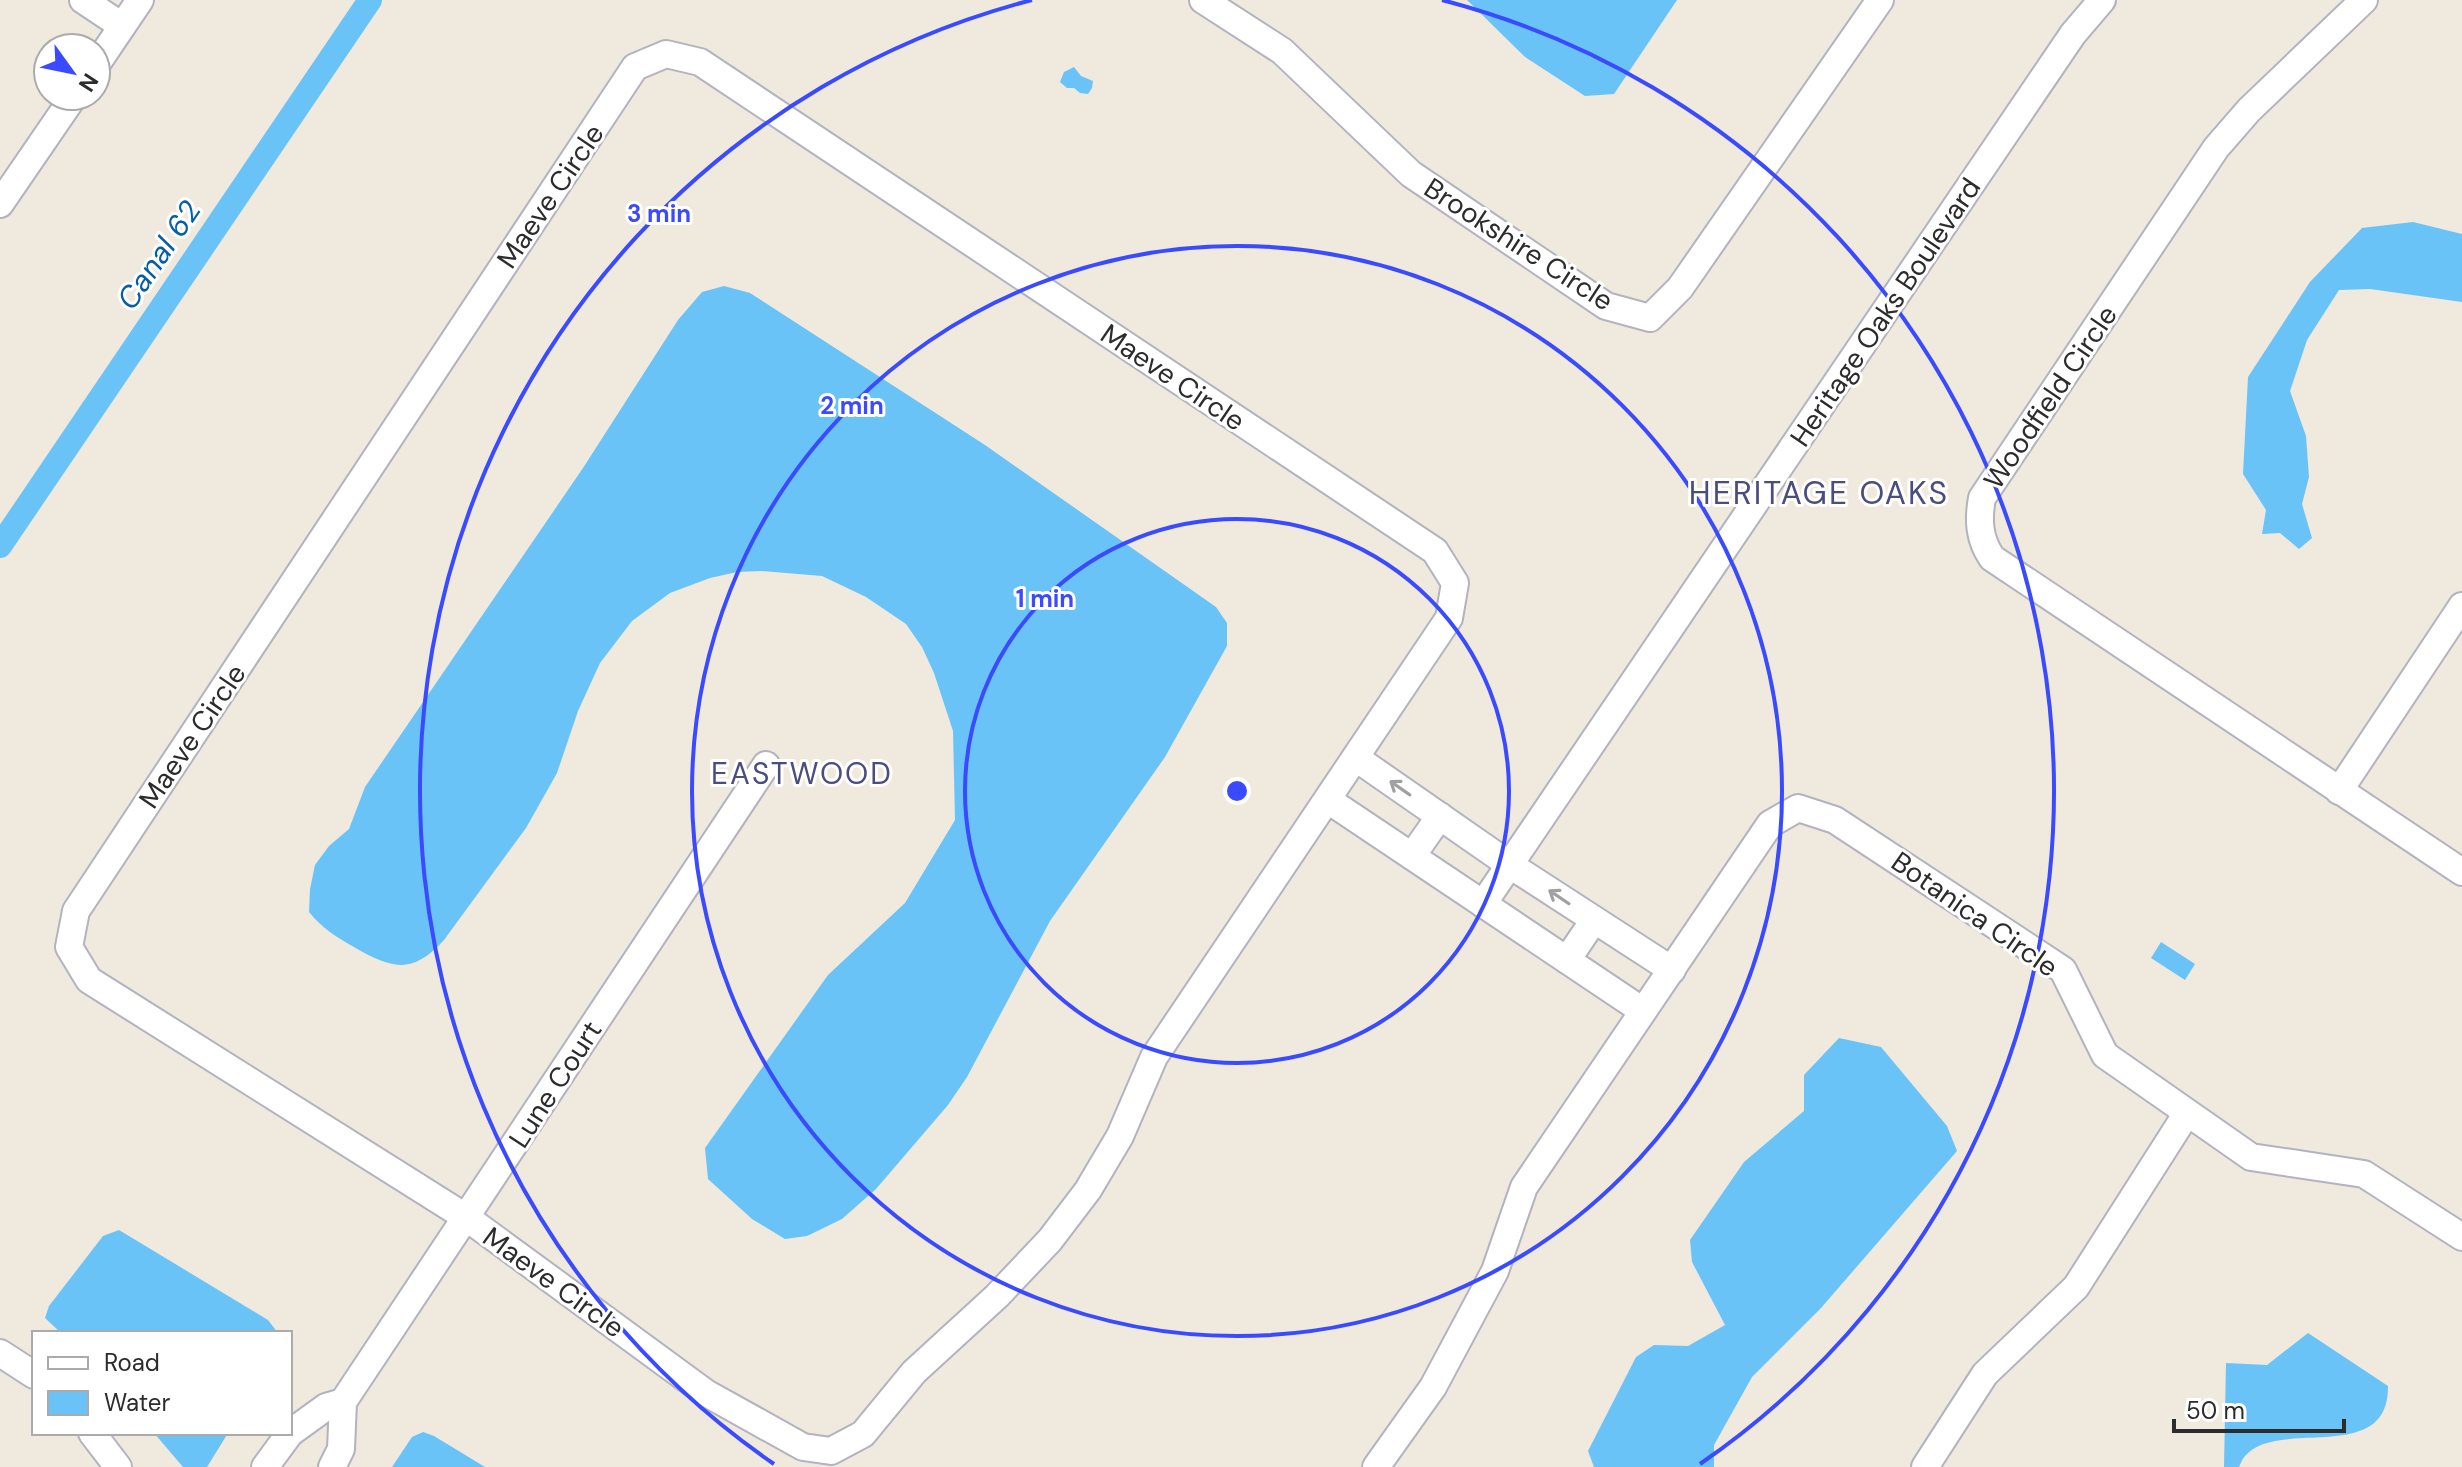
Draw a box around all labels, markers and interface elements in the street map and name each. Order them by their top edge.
north arrow [32,32,112,112]
text: N [72,68,105,97]
street label: Maeve Circle [489,117,612,276]
street label: Brookshire Circle [1417,170,1620,319]
street label: Heritage Oaks Boulevard [1782,171,1989,454]
water label: Canal 62 [108,193,209,317]
text: 3 min [627,198,691,229]
street label: Woodfield Circle [1975,298,2126,496]
street label: Maeve Circle [1093,316,1252,439]
text: 2 min [820,390,884,421]
district label: HERITAGE OAKS [1689,472,1949,514]
text: 1 min [1016,583,1074,614]
street label: Maeve Circle [131,657,254,816]
district label: EASTWOOD [711,754,893,793]
centre of rings [1223,777,1251,805]
one-way arrow [1389,780,1411,796]
street label: Botanica Circle [1884,843,2065,986]
one-way arrow [1548,889,1571,905]
street label: Lune Court [501,1014,610,1155]
street label: Maeve Circle [476,1219,632,1346]
legend [32,1331,292,1435]
text: Road [104,1347,160,1378]
scale bar [2174,1383,2344,1433]
text: Water [104,1387,170,1418]
text: 50 m [2186,1395,2245,1426]

